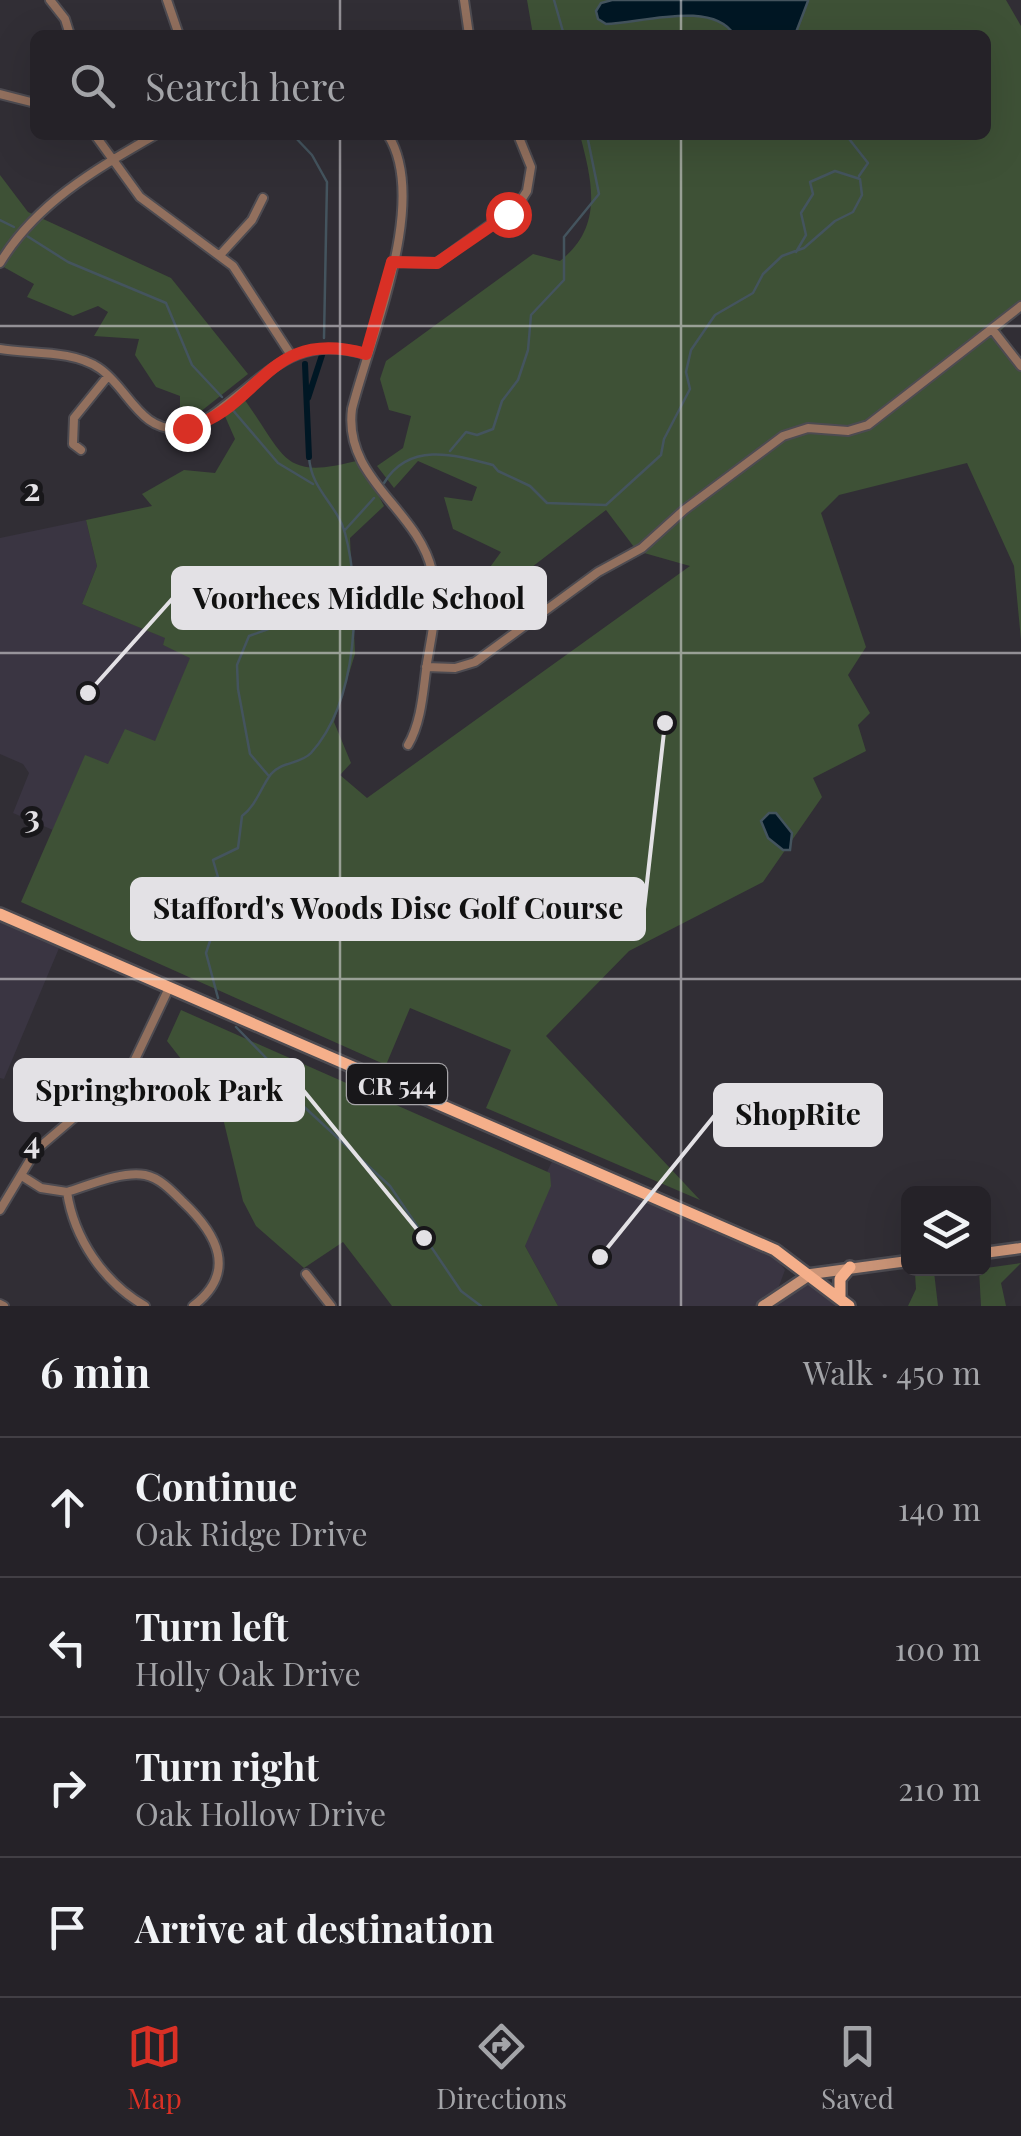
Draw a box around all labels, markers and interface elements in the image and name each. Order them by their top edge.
search box [30,30,991,140]
icon: search [65,58,120,113]
text: Search here [145,60,346,111]
route start [486,192,532,238]
route end [165,406,211,452]
text: 2 [24,466,40,509]
callout: Voorhees Middle School [173,568,545,628]
text: Voorhees Middle School [192,577,525,617]
text: 3 [24,793,40,836]
callout: Stafford's Woods Disc Golf Course [132,879,644,939]
text: Stafford's Woods Disc Golf Course [153,887,623,927]
callout: Springbrook Park [15,1060,303,1120]
road number: CR 544 [347,1064,447,1104]
text: Springbrook Park [35,1069,284,1109]
callout: ShopRite [715,1085,881,1145]
text: ShopRite [735,1093,861,1133]
text: 4 [24,1119,40,1162]
map controls [901,1186,991,1276]
button: layers [901,1186,991,1276]
text: 6 min [40,1343,150,1399]
text: Walk · 450 m [803,1350,981,1393]
text: Continue [135,1460,297,1511]
icon: ahead [40,1480,95,1535]
text: 140 m [898,1486,981,1529]
text: Oak Ridge Drive [135,1511,368,1554]
text: Turn left [135,1600,288,1651]
icon: left [40,1620,95,1675]
text: 100 m [894,1626,981,1669]
text: Holly Oak Drive [135,1651,361,1694]
text: Turn right [135,1740,319,1791]
icon: right [40,1760,95,1815]
text: 210 m [898,1766,981,1809]
text: Oak Hollow Drive [135,1791,386,1834]
icon: arrive [40,1900,95,1955]
text: Arrive at destination [135,1902,494,1953]
tab: Map [127,2019,182,2116]
tab: Directions [436,2019,567,2116]
tab: Saved [821,2019,894,2116]

